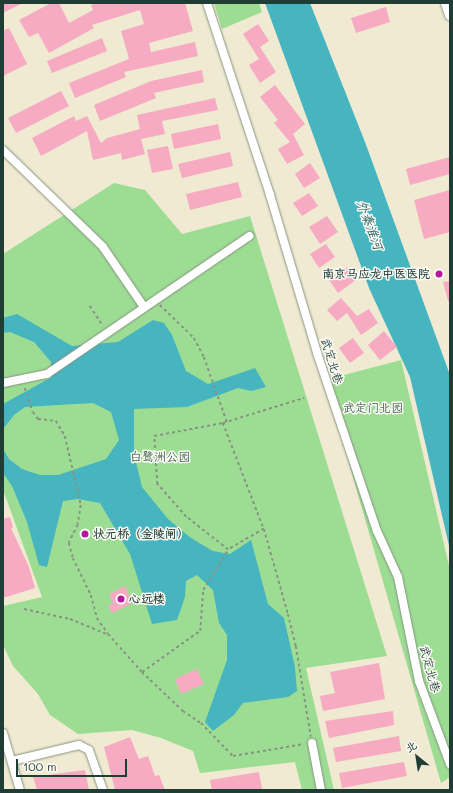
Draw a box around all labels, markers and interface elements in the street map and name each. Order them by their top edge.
water label: 外秦淮河 [354,198,386,252]
place label: 南京马应龙中医医院 [322,267,430,281]
marker: 南京马应龙中医医院 [433,268,445,280]
street label: 武定北巷 [318,336,346,386]
park label: 武定门北园 [343,401,403,415]
park label: 白鹭洲公园 [130,450,190,464]
place label: 状元桥（金陵闸） [93,527,189,541]
marker: 状元桥（金陵闸） [80,529,90,539]
place label: 心远楼 [129,592,165,606]
marker: 心远楼 [116,594,126,604]
street label: 武定北巷 [417,644,443,694]
north arrow [397,737,437,777]
text: 北 [402,737,419,755]
scale bar [18,751,129,777]
text: 100 m [23,758,57,774]

